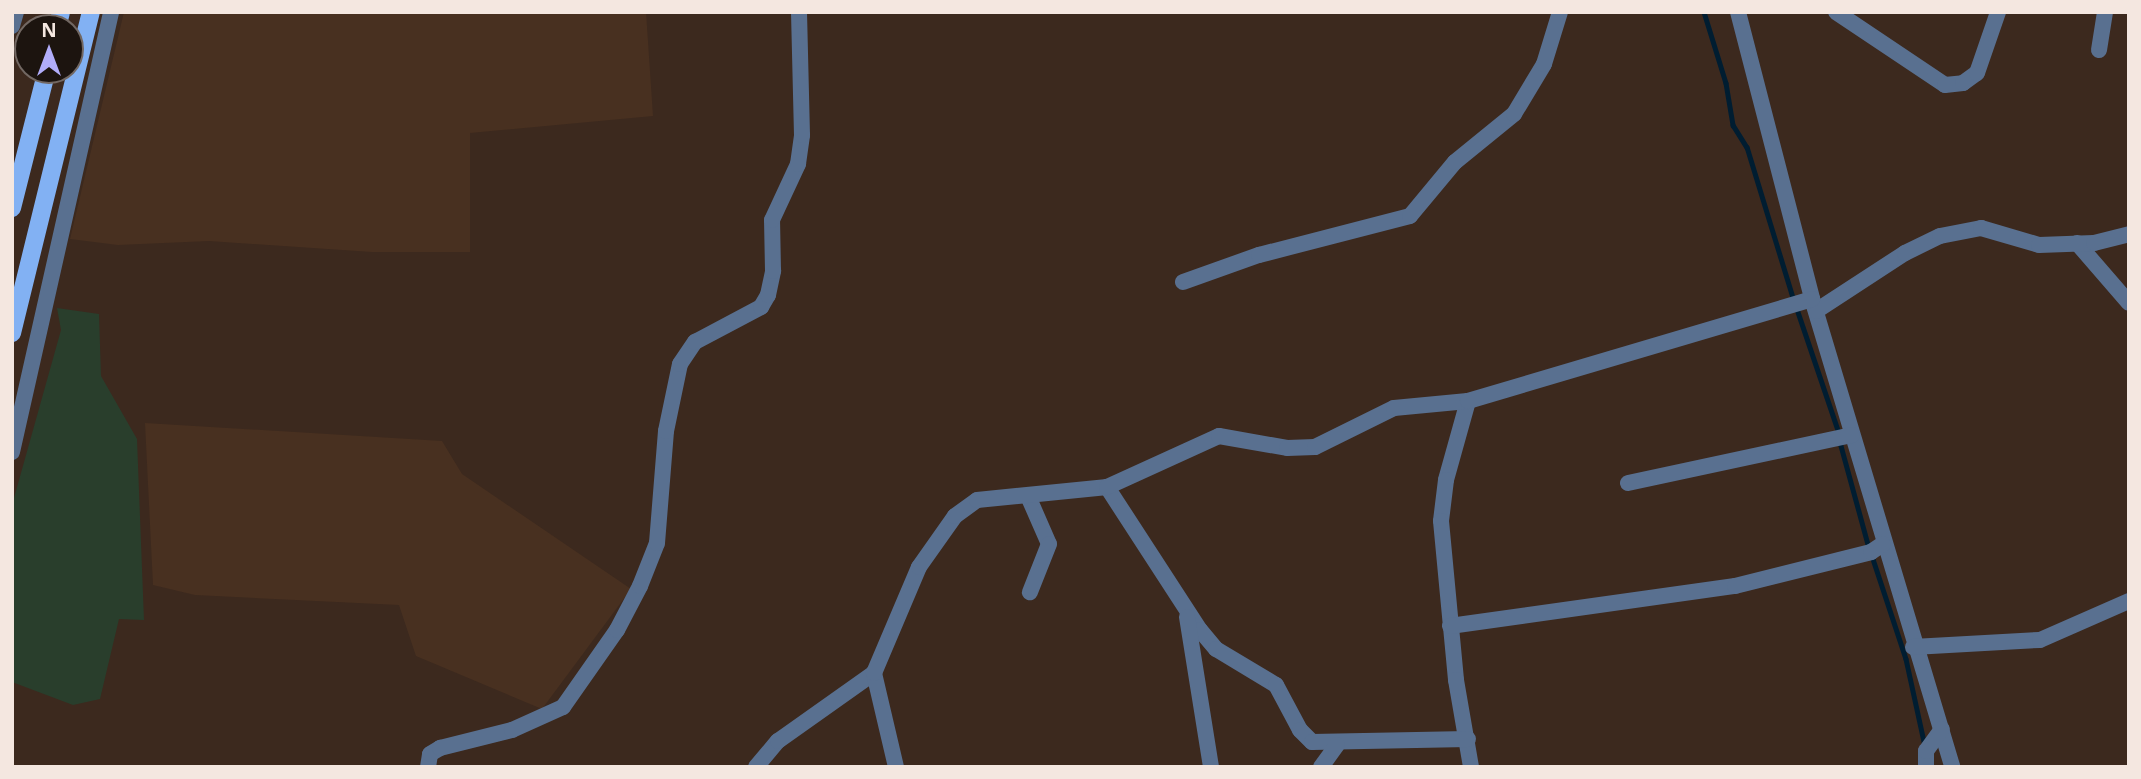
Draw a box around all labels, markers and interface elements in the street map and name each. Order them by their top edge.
north arrow [14,14,84,84]
text: N [41,17,57,43]

